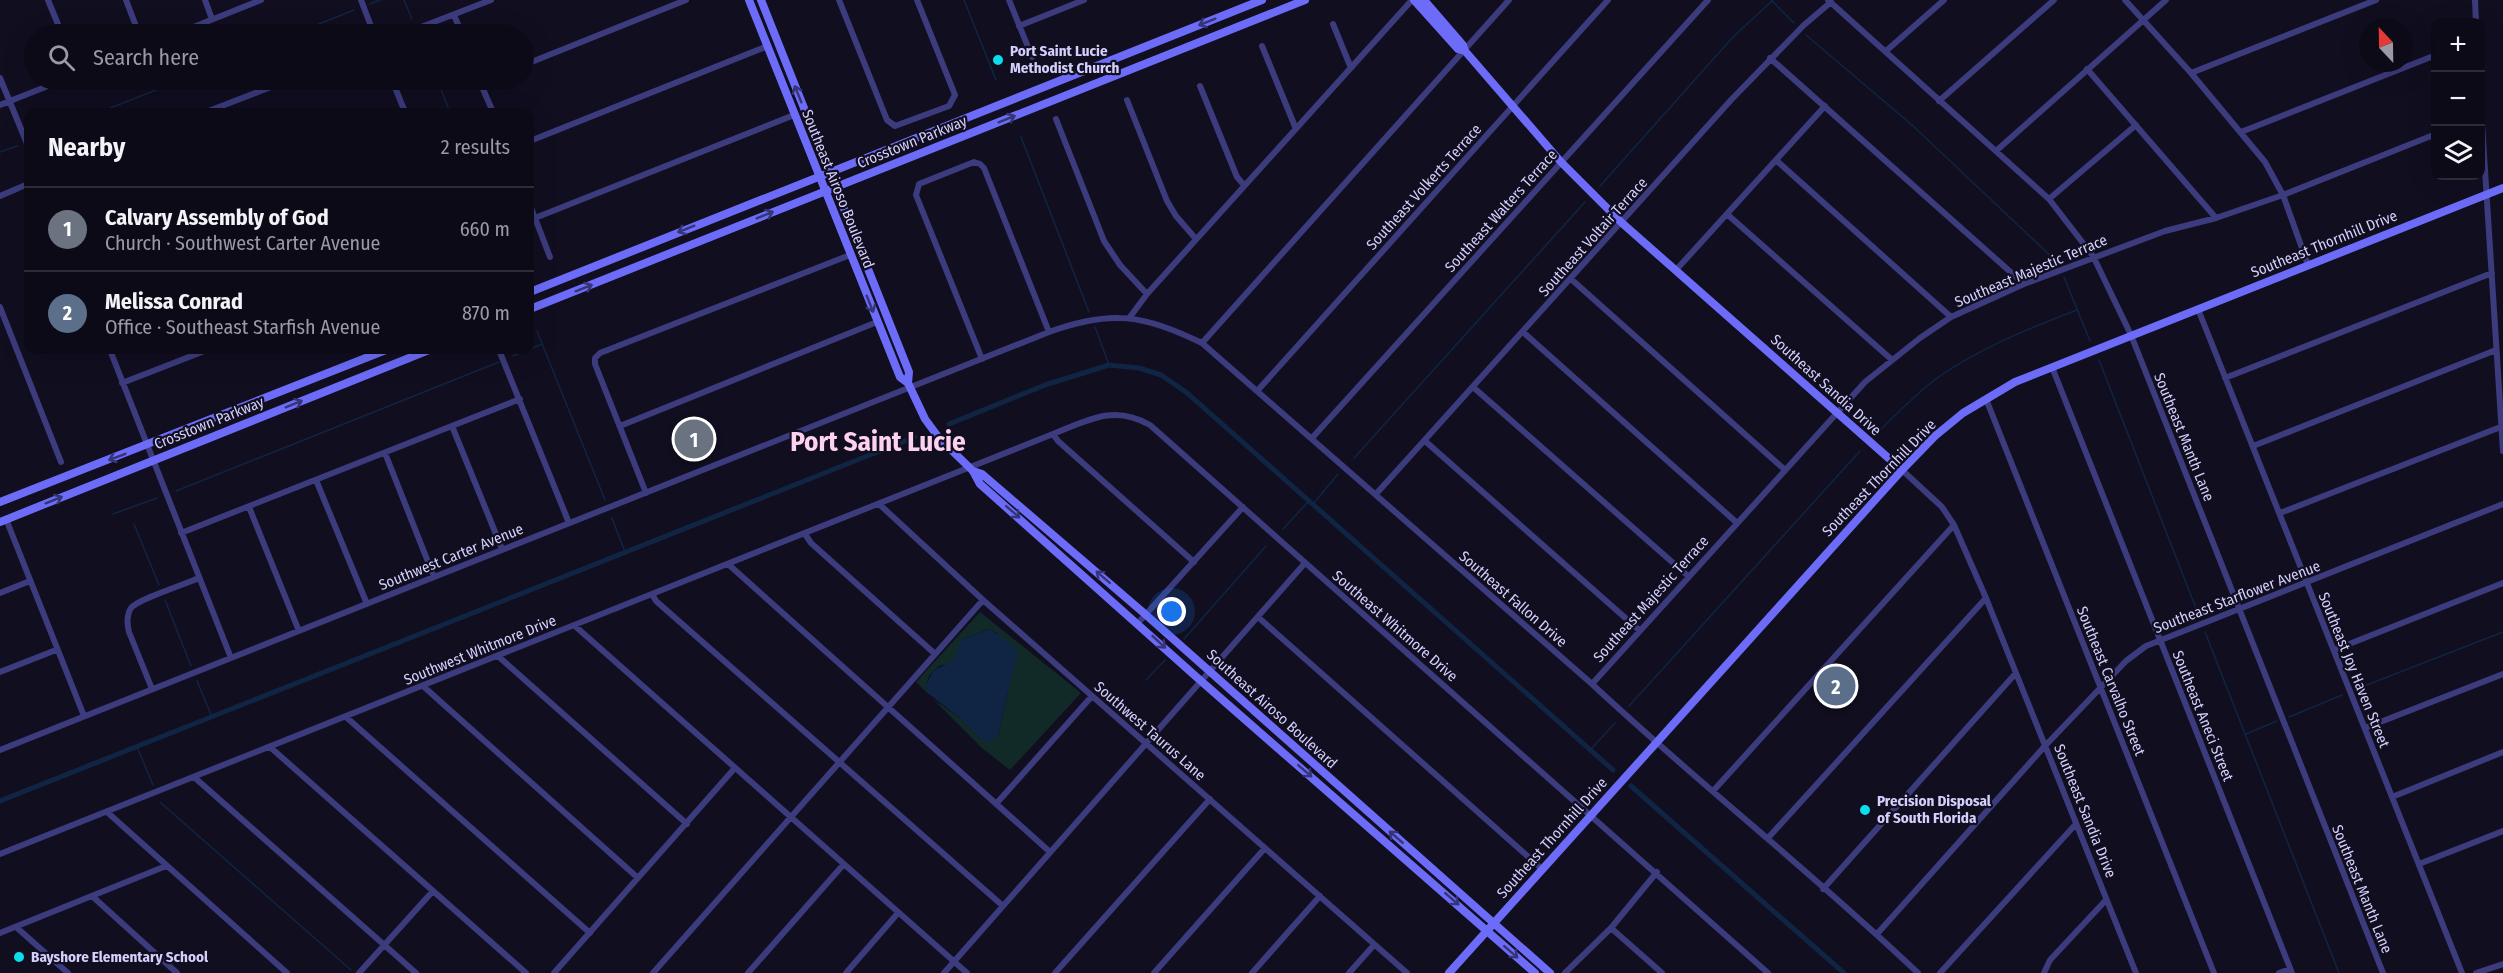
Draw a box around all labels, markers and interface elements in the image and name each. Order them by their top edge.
one-way arrow [1199,17,1217,28]
north arrow [2359,18,2413,72]
map controls [2431,18,2485,180]
button: + [2431,18,2485,72]
search box [24,24,534,90]
icon: search [45,41,78,74]
place label: Port Saint Lucie Methodist Church [1010,42,1120,77]
text: Search here [93,44,199,71]
marker: Port Saint Lucie Methodist Church [991,53,1005,67]
button: − [2431,72,2485,126]
one-way arrow [792,85,803,104]
street label: Southeast Airoso Boulevard [798,107,878,271]
street label: Crosstown Parkway [855,112,970,172]
one-way arrow [997,113,1015,124]
street label: Southeast Volkerts Terrace [1363,120,1485,254]
button: layers [2431,126,2485,180]
text: Nearby [48,132,125,163]
text: 2 results [441,135,510,159]
street label: Southeast Walters Terrace [1441,146,1561,276]
street label: Southeast Voltair Terrace [1535,174,1651,300]
text: Calvary Assembly of God [105,204,329,231]
street label: Southeast Thornhill Drive [2248,206,2400,282]
one-way arrow [755,209,774,220]
text: 1 [63,217,72,241]
text: 660 m [460,217,510,241]
one-way arrow [678,225,696,236]
text: Church · Southwest Carter Avenue [105,231,381,255]
street label: Southeast Majestic Terrace [1952,231,2110,311]
one-way arrow [574,282,593,293]
text: Melissa Conrad [105,288,243,315]
one-way arrow [865,294,876,313]
text: 2 [63,301,72,325]
text: 870 m [462,301,510,325]
text: Office · Southeast Starfish Avenue [105,315,380,339]
street label: Southeast Sandia Drive [1767,331,1885,439]
street label: Southeast Manth Lane [2150,370,2218,504]
street label: Crosstown Parkway [152,393,267,453]
one-way arrow [284,397,302,408]
pin: 1 [674,416,714,462]
street label: Southeast Thornhill Drive [1818,416,1940,540]
district label: Port Saint Lucie [790,426,966,458]
one-way arrow [109,452,127,463]
one-way arrow [44,494,63,505]
one-way arrow [1005,506,1021,519]
street label: Southwest Carter Avenue [376,520,526,594]
street label: Southeast Majestic Terrace [1589,532,1713,666]
street label: Southeast Fallon Drive [1455,547,1571,651]
street label: Southeast Starflower Avenue [2151,557,2323,637]
street label: Southeast Whitmore Drive [1329,567,1461,685]
one-way arrow [1096,570,1111,584]
street label: Southeast Joy Haven Street [2315,590,2393,750]
your location [1157,597,1186,626]
street label: Southeast Carvalho Street [2073,604,2149,758]
street label: Southwest Whitmore Drive [401,611,559,689]
one-way arrow [1151,635,1166,649]
street label: Southeast Airoso Boulevard [1203,646,1341,772]
street label: Southeast Aneci Street [2169,648,2237,784]
pin: 2 [1816,664,1856,708]
street label: Southwest Taurus Lane [1091,678,1209,784]
street label: Southeast Sandia Drive [2050,742,2120,880]
one-way arrow [1297,764,1312,778]
street label: Southeast Thornhill Drive [1493,774,1611,902]
place label: Precision Disposal of South Florida [1877,792,1992,827]
marker: Precision Disposal of South Florida [1858,803,1872,817]
street label: Southeast Manth Lane [2328,822,2396,956]
one-way arrow [1389,830,1404,844]
one-way arrow [1444,892,1459,906]
one-way arrow [1503,945,1518,959]
place label: Bayshore Elementary School [31,948,209,966]
marker: Bayshore Elementary School [12,950,26,964]

